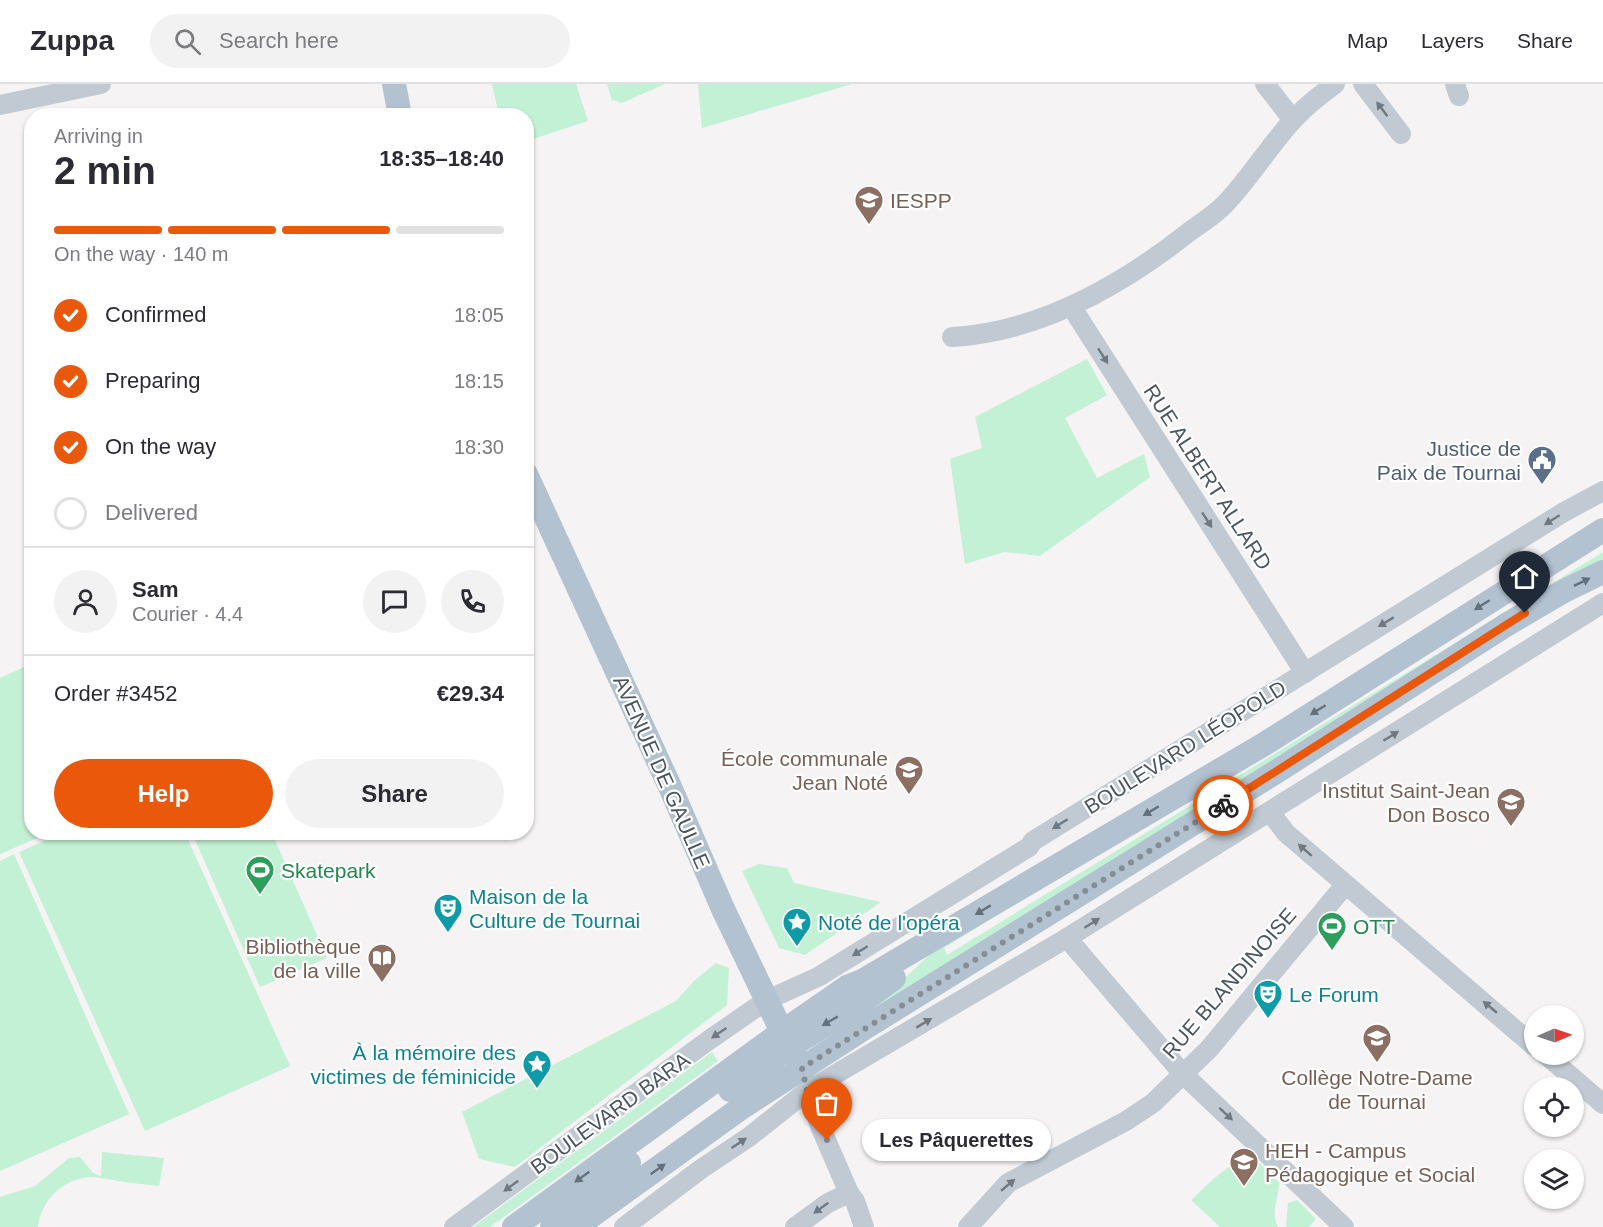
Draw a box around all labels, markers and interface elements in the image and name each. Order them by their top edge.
search box [150,14,570,68]
text: Zuppa [30,25,114,56]
icon: search [171,25,204,58]
text: Search here [219,28,339,53]
text: Map [1347,29,1388,52]
text: Layers [1421,29,1484,52]
text: Share [1517,29,1573,52]
one-way arrow [1376,102,1388,118]
text: Arriving in [54,125,143,147]
text: 18:35–18:40 [379,146,504,171]
text: 2 min [54,149,156,192]
school or university icon: IESPP [853,184,885,226]
place label: IESPP [890,189,952,212]
text: On the way · 140 m [54,243,229,265]
icon: check [54,299,87,332]
text: Confirmed [105,302,206,327]
text: 18:05 [454,304,504,326]
one-way arrow [1097,347,1108,364]
icon: check [54,365,87,398]
text: Preparing [105,368,200,393]
text: 18:15 [454,370,504,392]
street label: RUE ALBERT ALLARD [1139,380,1277,574]
icon: check [54,431,87,464]
text: On the way [105,434,216,459]
text: 18:30 [454,436,504,458]
place label: Justice de Paix de Tournai [1377,437,1521,484]
public building icon: Justice de Paix de Tournai [1526,444,1558,486]
text: Delivered [105,500,198,525]
one-way arrow [1202,512,1213,528]
one-way arrow [1544,514,1560,525]
pin [1499,551,1550,613]
icon: home [1508,560,1541,593]
button: person [54,570,117,633]
button: chat [363,570,426,633]
button: phone [441,570,504,633]
text: Sam [132,577,178,602]
one-way arrow [1574,577,1591,586]
one-way arrow [1474,600,1490,611]
text: Courier · 4.4 [132,603,243,625]
one-way arrow [1377,617,1394,627]
street label: AVENUE DE GAULLE [609,672,715,872]
street label: BOULEVARD LÉOPOLD [1080,676,1290,818]
text: Order #3452 [54,681,178,706]
text: €29.34 [437,681,504,706]
one-way arrow [1310,704,1326,716]
one-way arrow [1383,731,1399,742]
place label: École communale Jean Noté [721,747,888,794]
school or university icon: École communale Jean Noté [893,754,925,796]
button: Help [54,759,273,828]
button: Share [285,759,504,828]
courier [1193,775,1253,835]
place label: Institut Saint-Jean Don Bosco [1322,779,1490,826]
school or university icon: Institut Saint-Jean Don Bosco [1495,786,1527,828]
icon: bike [1207,789,1240,822]
one-way arrow [1143,805,1159,816]
one-way arrow [1052,819,1068,830]
one-way arrow [1298,844,1313,857]
sports icon: Skatepark [244,854,276,896]
place label: Skatepark [281,859,376,882]
place label: Maison de la Culture de Tournai [469,885,640,932]
theatre icon: Maison de la Culture de Tournai [432,892,464,934]
street label: RUE BLANDINOISE [1158,903,1300,1063]
one-way arrow [975,904,991,915]
place icon: Noté de l'opéra [781,906,813,948]
sports icon: OTT [1316,910,1348,952]
place label: Noté de l'opéra [818,911,960,934]
place label: OTT [1353,915,1395,938]
one-way arrow [1084,917,1100,928]
place label: Bibliothèque de la ville [245,935,361,982]
library icon: Bibliothèque de la ville [366,942,398,984]
one-way arrow [852,945,868,956]
theatre icon: Le Forum [1252,978,1284,1020]
place label: Le Forum [1289,983,1379,1006]
one-way arrow [1482,1001,1498,1014]
north arrow [1524,1005,1584,1065]
map controls [1524,1005,1584,1209]
one-way arrow [822,1016,838,1027]
one-way arrow [916,1017,932,1028]
school or university icon: Collège Notre-Dame de Tournai [1361,1022,1393,1064]
one-way arrow [711,1027,727,1039]
place label: À la mémoire des victimes de féminicide [311,1041,516,1088]
place icon: À la mémoire des victimes de féminicide [521,1048,553,1090]
street label: BOULEVARD BARA [526,1048,694,1178]
place label: Collège Notre-Dame de Tournai [1281,1066,1473,1113]
button: locate [1524,1077,1584,1137]
pin [801,1078,852,1140]
icon: bag [810,1087,843,1120]
one-way arrow [1218,1107,1232,1121]
callout: Les Pâquerettes [863,1119,1052,1161]
text: Les Pâquerettes [879,1129,1034,1151]
one-way arrow [731,1138,748,1149]
place label: HEH - Campus Pédagogique et Social [1265,1139,1475,1186]
school or university icon: HEH - Campus Pédagogique et Social [1228,1146,1260,1188]
button: layers [1524,1149,1584,1209]
one-way arrow [650,1163,666,1175]
one-way arrow [574,1171,589,1183]
one-way arrow [1000,1179,1015,1192]
one-way arrow [503,1180,519,1192]
one-way arrow [813,1202,829,1214]

